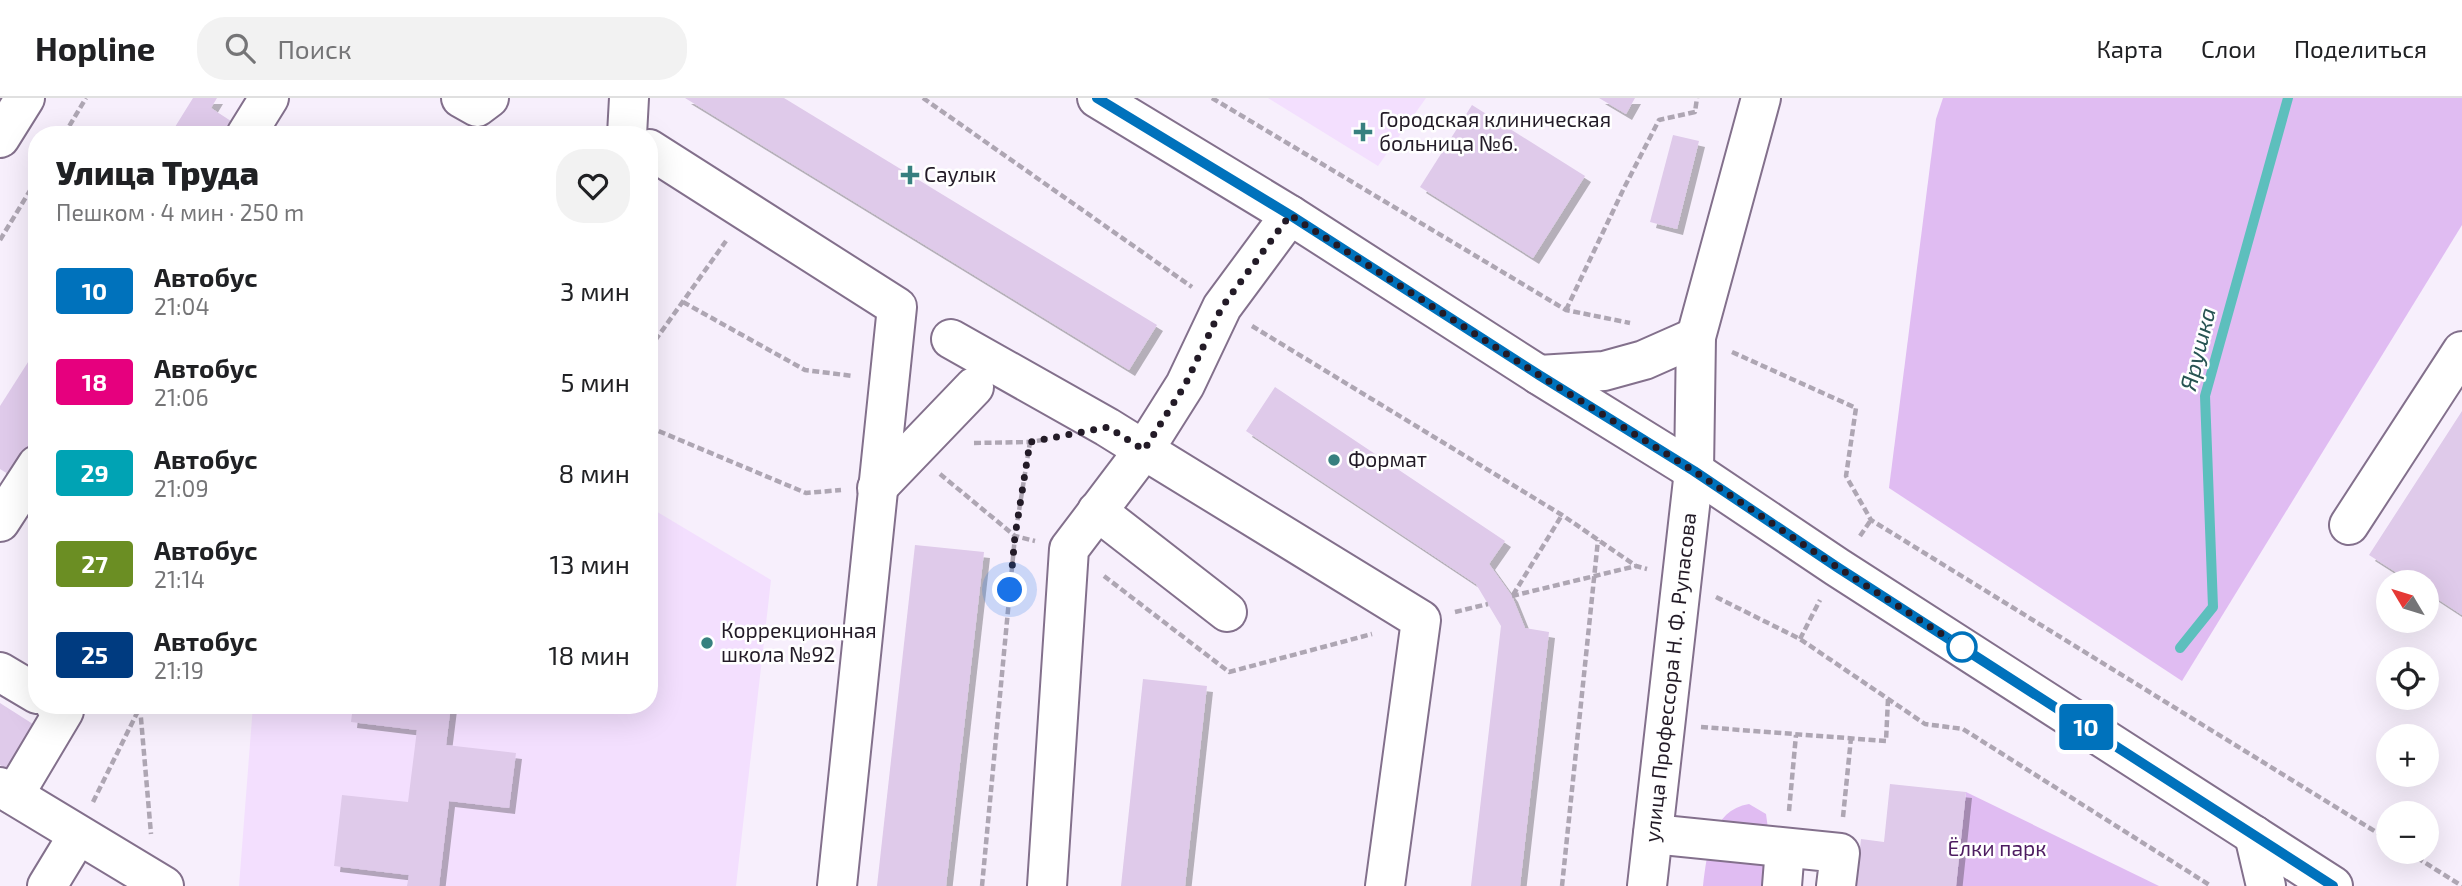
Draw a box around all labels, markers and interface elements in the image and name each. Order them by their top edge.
search box [197,17,687,80]
text: Hopline [35,28,155,68]
icon: search [221,29,259,67]
text: Поиск [277,33,352,64]
text: Карта [2096,34,2163,63]
text: Слои [2201,34,2256,63]
text: Поделиться [2294,34,2427,63]
place label: Городская клиническая больница №6. [1379,106,1611,155]
marker: Городская клиническая больница №6. [1353,122,1373,142]
button: heart [556,149,630,223]
text: Улица Труда [56,152,259,192]
place label: Саулык [924,161,996,187]
marker: Саулык [902,167,918,183]
text: Пешком · 4 мин · 250 m [56,198,304,226]
text: Автобус [154,261,257,292]
text: 3 мин [560,275,630,306]
text: 10 [82,276,107,305]
text: 21:04 [154,292,210,320]
water label: Ярушка [2173,304,2221,393]
text: Автобус [154,352,257,383]
text: 5 мин [560,366,630,397]
text: 18 [82,367,107,396]
text: 21:06 [154,383,209,411]
text: Автобус [154,443,257,474]
place label: Формат [1348,446,1427,471]
marker: Формат [1326,452,1342,468]
text: 8 мин [559,457,630,488]
text: 29 [80,458,109,487]
text: 21:09 [154,474,209,502]
street label: улица Профессора Н. Ф. Рупасова [1638,511,1700,843]
text: Автобус [154,534,257,565]
text: 13 мин [550,548,630,579]
text: 27 [81,549,108,578]
text: 21:14 [154,565,205,593]
north arrow [2376,570,2440,634]
map controls [2376,570,2439,864]
your location [992,572,1027,607]
place label: Коррекционная школа №92 [721,617,877,666]
text: Автобус [154,625,257,656]
unlabelled marker [1947,632,1977,662]
marker: Коррекционная школа №92 [699,635,715,651]
text: 18 мин [548,639,630,670]
text: 25 [81,640,108,669]
button: locate [2376,647,2439,710]
text: 21:19 [154,656,204,684]
line badge: 10 [2054,704,2118,750]
text: 10 [2073,712,2099,741]
button: + [2376,724,2439,787]
button: − [2376,801,2439,864]
park label: Ёлки парк [1948,835,2047,860]

